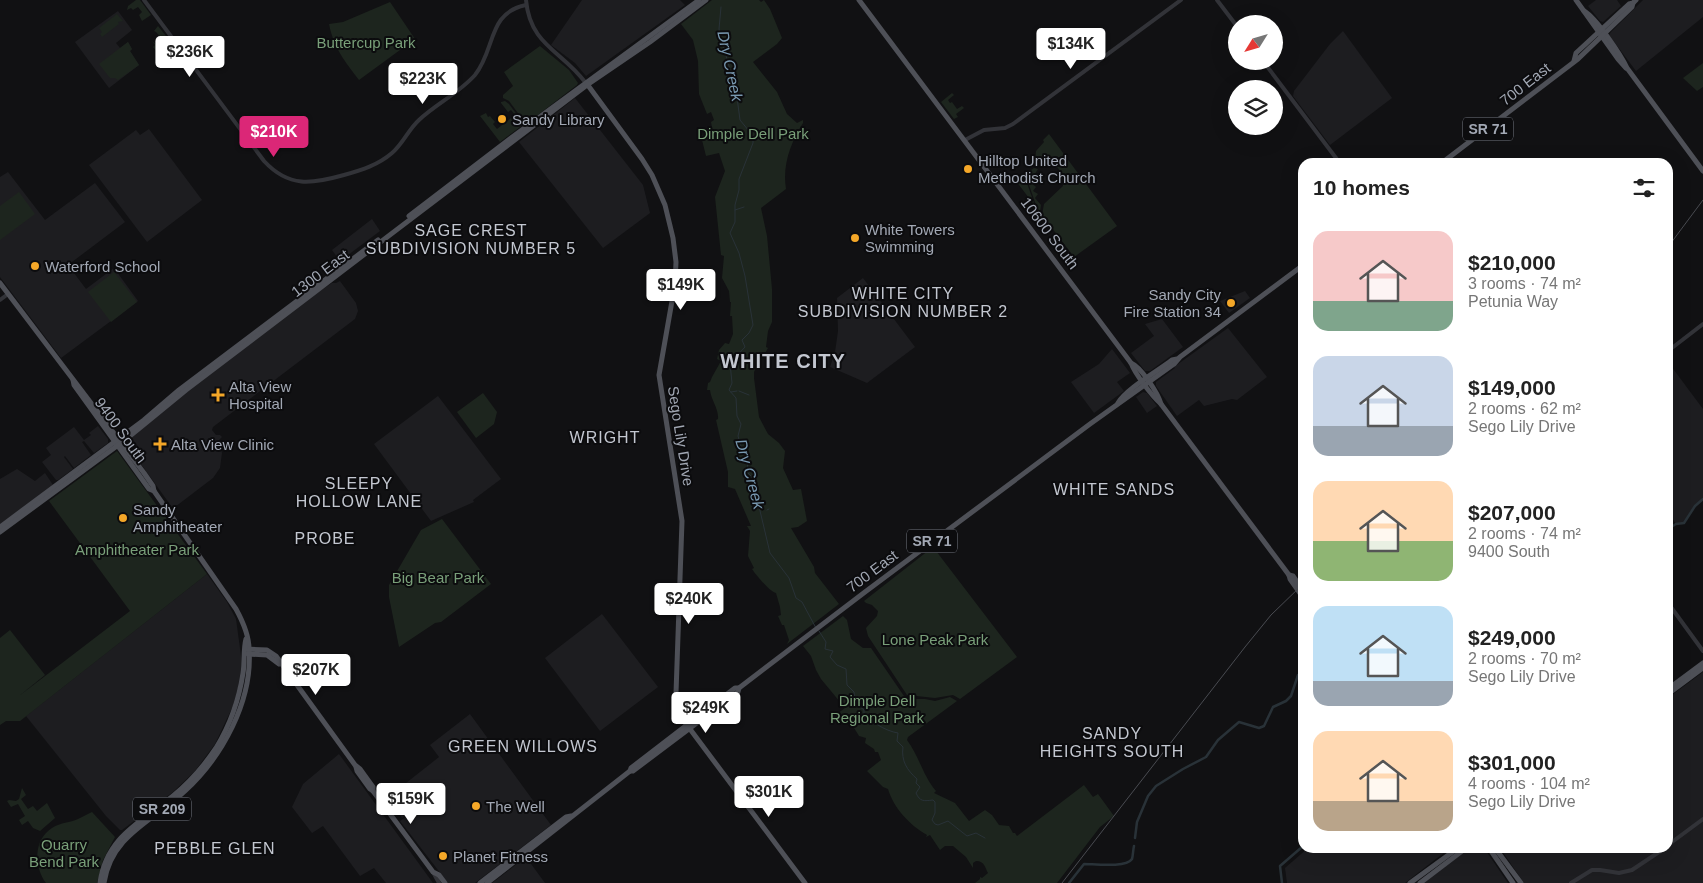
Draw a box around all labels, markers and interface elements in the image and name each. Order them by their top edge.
north arrow [1228,15,1282,70]
map controls [1228,15,1283,135]
pin: $134K [1036,28,1106,70]
water label: Dry Creek [714,29,746,104]
park label: Buttercup Park [316,34,416,51]
text: $134K [1047,35,1095,52]
pin: $236K [155,36,225,78]
text: $236K [166,43,214,60]
street label: 700 East [1496,59,1554,109]
pin: $223K [388,62,458,105]
text: $223K [399,70,447,87]
button: layers [1228,80,1283,135]
place label: Sandy Library [512,111,605,128]
marker: Sandy Library [496,113,508,125]
pin: $210K [239,116,309,158]
road number: SR 71 [1463,118,1513,140]
text: $210K [250,123,298,140]
park label: Dimple Dell Park [697,125,809,142]
place label: Hilltop United Methodist Church [978,152,1096,186]
marker: Hilltop United Methodist Church [962,163,974,175]
icon: filters [1630,174,1658,202]
text: 10 homes [1313,176,1410,199]
street label: 10600 South [1018,194,1082,272]
place label: White Towers Swimming [865,221,955,255]
district label: SAGE CREST SUBDIVISION NUMBER 5 [366,222,576,257]
marker: White Towers Swimming [849,232,861,244]
street label: 1300 East [288,245,353,300]
icon: home [1353,251,1413,311]
text: $210,000 [1468,251,1556,274]
place label: Waterford School [45,258,160,275]
marker: Waterford School [29,260,41,272]
pin: $149K [646,268,716,311]
text: 3 rooms · 74 m² [1468,275,1581,292]
text: $149K [657,276,705,293]
district label: WHITE CITY SUBDIVISION NUMBER 2 [798,285,1008,320]
place label: Sandy City Fire Station 34 [1123,286,1221,320]
text: Petunia Way [1468,293,1558,310]
marker: Sandy City Fire Station 34 [1225,297,1237,309]
district label: WHITE CITY [720,350,846,372]
icon: home [1353,376,1413,436]
text: $149,000 [1468,376,1556,399]
place label: Alta View Hospital [229,378,291,412]
street label: Sego Lily Drive [665,385,697,487]
marker: Alta View Hospital [211,388,225,402]
street label: 9400 South [92,394,150,466]
text: 2 rooms · 62 m² [1468,400,1581,417]
text: Sego Lily Drive [1468,418,1576,435]
district label: WRIGHT [570,429,640,446]
place label: Alta View Clinic [171,436,275,453]
marker: Alta View Clinic [153,437,167,451]
water label: Dry Creek [732,437,768,512]
district label: SLEEPY HOLLOW LANE [296,475,422,510]
district label: WHITE SANDS [1053,481,1175,498]
place label: Sandy Amphitheater [133,501,222,535]
icon: home [1353,501,1413,561]
text: $207,000 [1468,501,1556,524]
marker: Sandy Amphitheater [117,512,129,524]
text: 2 rooms · 74 m² [1468,525,1581,542]
district label: PROBE [294,530,356,547]
road number: SR 71 [907,530,957,552]
park label: Amphitheater Park [75,541,200,558]
text: 9400 South [1468,543,1550,560]
street label: 700 East [843,546,901,596]
park label: Big Bear Park [392,569,485,586]
pin: $240K [654,582,724,625]
text: $240K [665,590,713,607]
icon: home [1353,626,1413,686]
text: $249,000 [1468,626,1556,649]
park label: Lone Peak Park [882,631,989,648]
text: 2 rooms · 70 m² [1468,650,1581,667]
pin: $207K [281,654,351,696]
text: $207K [292,661,340,678]
text: Sego Lily Drive [1468,668,1576,685]
pin: $249K [671,692,741,734]
park label: Dimple Dell Regional Park [830,692,925,726]
text: $249K [682,699,730,716]
district label: SANDY HEIGHTS SOUTH [1040,725,1184,760]
district label: GREEN WILLOWS [448,738,598,755]
icon: home [1353,751,1413,811]
text: $301,000 [1468,751,1556,774]
text: 4 rooms · 104 m² [1468,775,1590,792]
pin: $301K [734,776,804,818]
pin: $159K [376,782,446,825]
text: $301K [745,783,793,800]
text: $159K [387,790,435,807]
text: Sego Lily Drive [1468,793,1576,810]
road number: SR 209 [133,798,191,821]
place label: The Well [486,798,545,815]
marker: The Well [470,800,482,812]
park label: Quarry Bend Park [29,836,100,870]
district label: PEBBLE GLEN [154,840,276,857]
place label: Planet Fitness [453,848,548,865]
marker: Planet Fitness [437,850,449,862]

